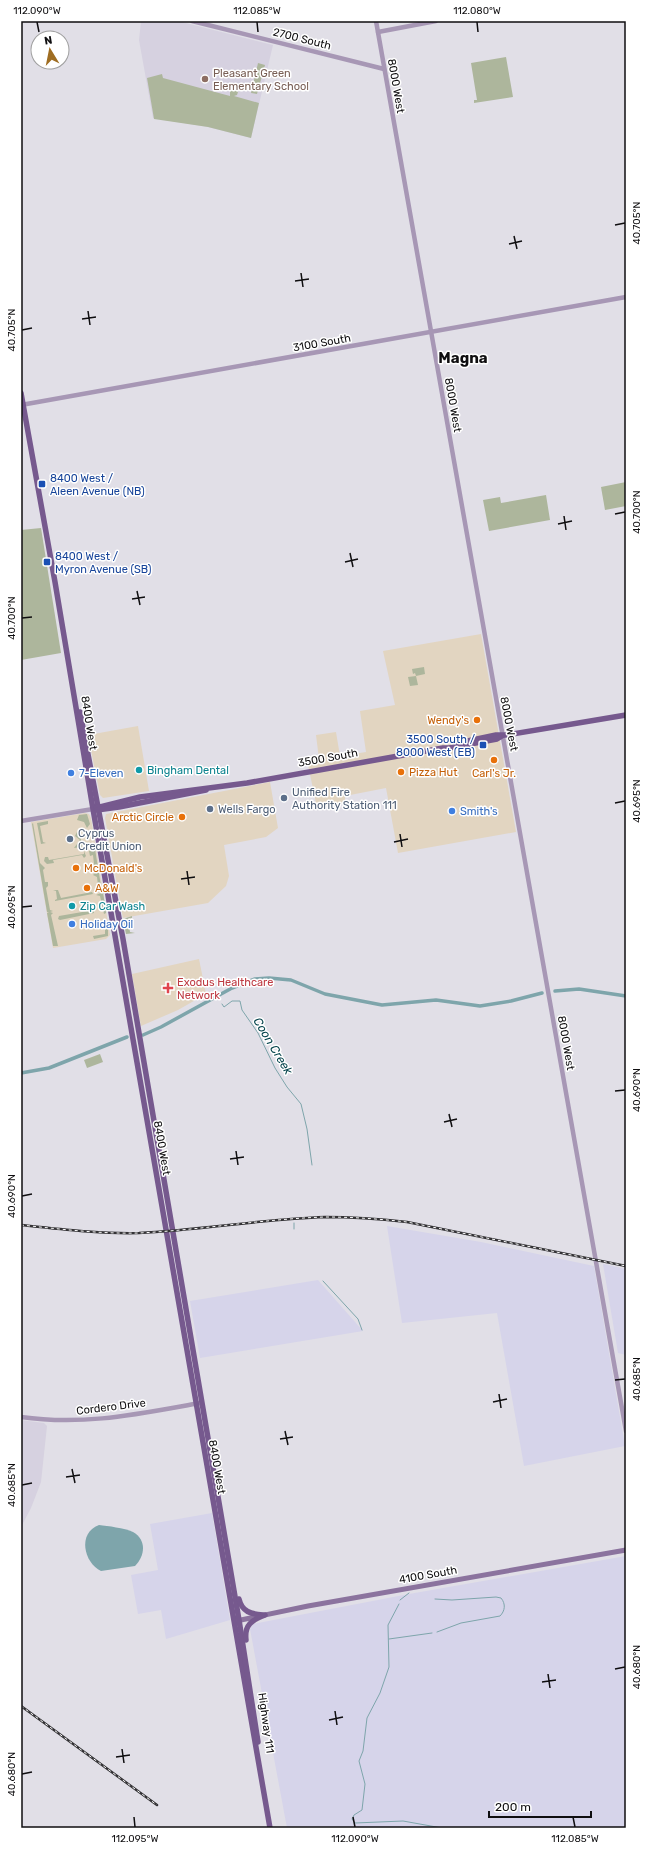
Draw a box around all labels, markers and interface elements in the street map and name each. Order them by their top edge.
text: 112.090°W [13,5,61,17]
text: 112.085°W [233,5,281,17]
text: 112.080°W [453,5,501,17]
street label: 2700 South [272,25,332,53]
north arrow [30,30,70,70]
text: N [43,34,53,48]
street label: 8000 West [385,58,407,115]
place label: Pleasant Green Elementary School [213,67,309,93]
marker: Pleasant Green Elementary School [200,74,210,84]
text: 40.705°N [631,202,643,244]
text: 40.705°N [6,309,18,351]
street label: 3100 South [292,332,352,354]
district label: Magna [438,349,488,367]
street label: 8000 West [442,377,464,434]
place label: 8400 West / Aleen Avenue (NB) [50,472,145,498]
marker: 8400 West / Aleen Avenue (NB) [37,479,47,489]
text: 40.700°N [631,490,643,534]
place label: 8400 West / Myron Avenue (SB) [55,550,152,576]
marker: 8400 West / Myron Avenue (SB) [42,557,52,567]
text: 40.700°N [6,596,18,640]
street label: 8400 West [78,695,100,752]
street label: 8000 West [497,696,521,753]
place label: Wendy's [427,714,469,727]
marker: Wendy's [472,715,482,725]
place label: 3500 South / 8000 West (EB) [396,733,476,759]
marker: 3500 South / 8000 West (EB) [478,740,488,750]
street label: 3500 South [297,746,359,770]
marker: Carl's Jr. [489,755,499,765]
place label: Bingham Dental [147,764,229,777]
marker: Bingham Dental [134,765,144,775]
place label: Pizza Hut [409,766,458,779]
place label: 7-Eleven [79,767,124,780]
marker: Pizza Hut [396,767,406,777]
place label: Carl's Jr. [472,767,516,780]
marker: 7-Eleven [66,768,76,778]
text: 40.695°N [631,779,643,823]
place label: Unified Fire Authority Station 111 [292,786,397,812]
marker: Unified Fire Authority Station 111 [279,793,289,803]
place label: Wells Fargo [218,803,276,816]
marker: Wells Fargo [205,804,215,814]
place label: Smith's [460,805,498,818]
marker: Smith's [447,806,457,816]
place label: Arctic Circle [112,811,174,824]
marker: Arctic Circle [177,812,187,822]
place label: Cyprus Credit Union [78,827,142,853]
marker: Cyprus Credit Union [65,834,75,844]
place label: McDonald's [84,862,143,875]
marker: McDonald's [71,863,81,873]
place label: A&W [95,882,119,895]
marker: A&W [82,883,92,893]
text: 40.695°N [6,885,18,929]
place label: Zip Car Wash [80,900,145,913]
marker: Zip Car Wash [67,901,77,911]
place label: Holiday Oil [80,918,133,931]
marker: Holiday Oil [67,919,77,929]
place label: Exodus Healthcare Network [177,976,273,1002]
marker: Exodus Healthcare Network [162,982,174,994]
water label: Coon Creek [251,1015,296,1078]
street label: 8000 West [555,1015,577,1072]
text: 40.690°N [631,1068,643,1112]
street label: 8400 West [151,1120,173,1177]
text: 40.690°N [6,1174,18,1218]
text: 40.685°N [631,1357,643,1401]
street label: Cordero Drive [75,1396,147,1418]
street label: 8400 West [206,1439,228,1496]
text: 40.685°N [6,1463,18,1507]
street label: 4100 South [398,1563,458,1587]
text: 40.680°N [631,1645,643,1689]
street label: Highway 111 [255,1692,277,1754]
text: 40.680°N [6,1752,18,1796]
scale bar [489,1793,591,1819]
text: 200 m [495,1800,531,1814]
text: 112.095°W [112,1833,158,1845]
text: 112.090°W [331,1833,379,1845]
text: 112.085°W [551,1833,599,1845]

